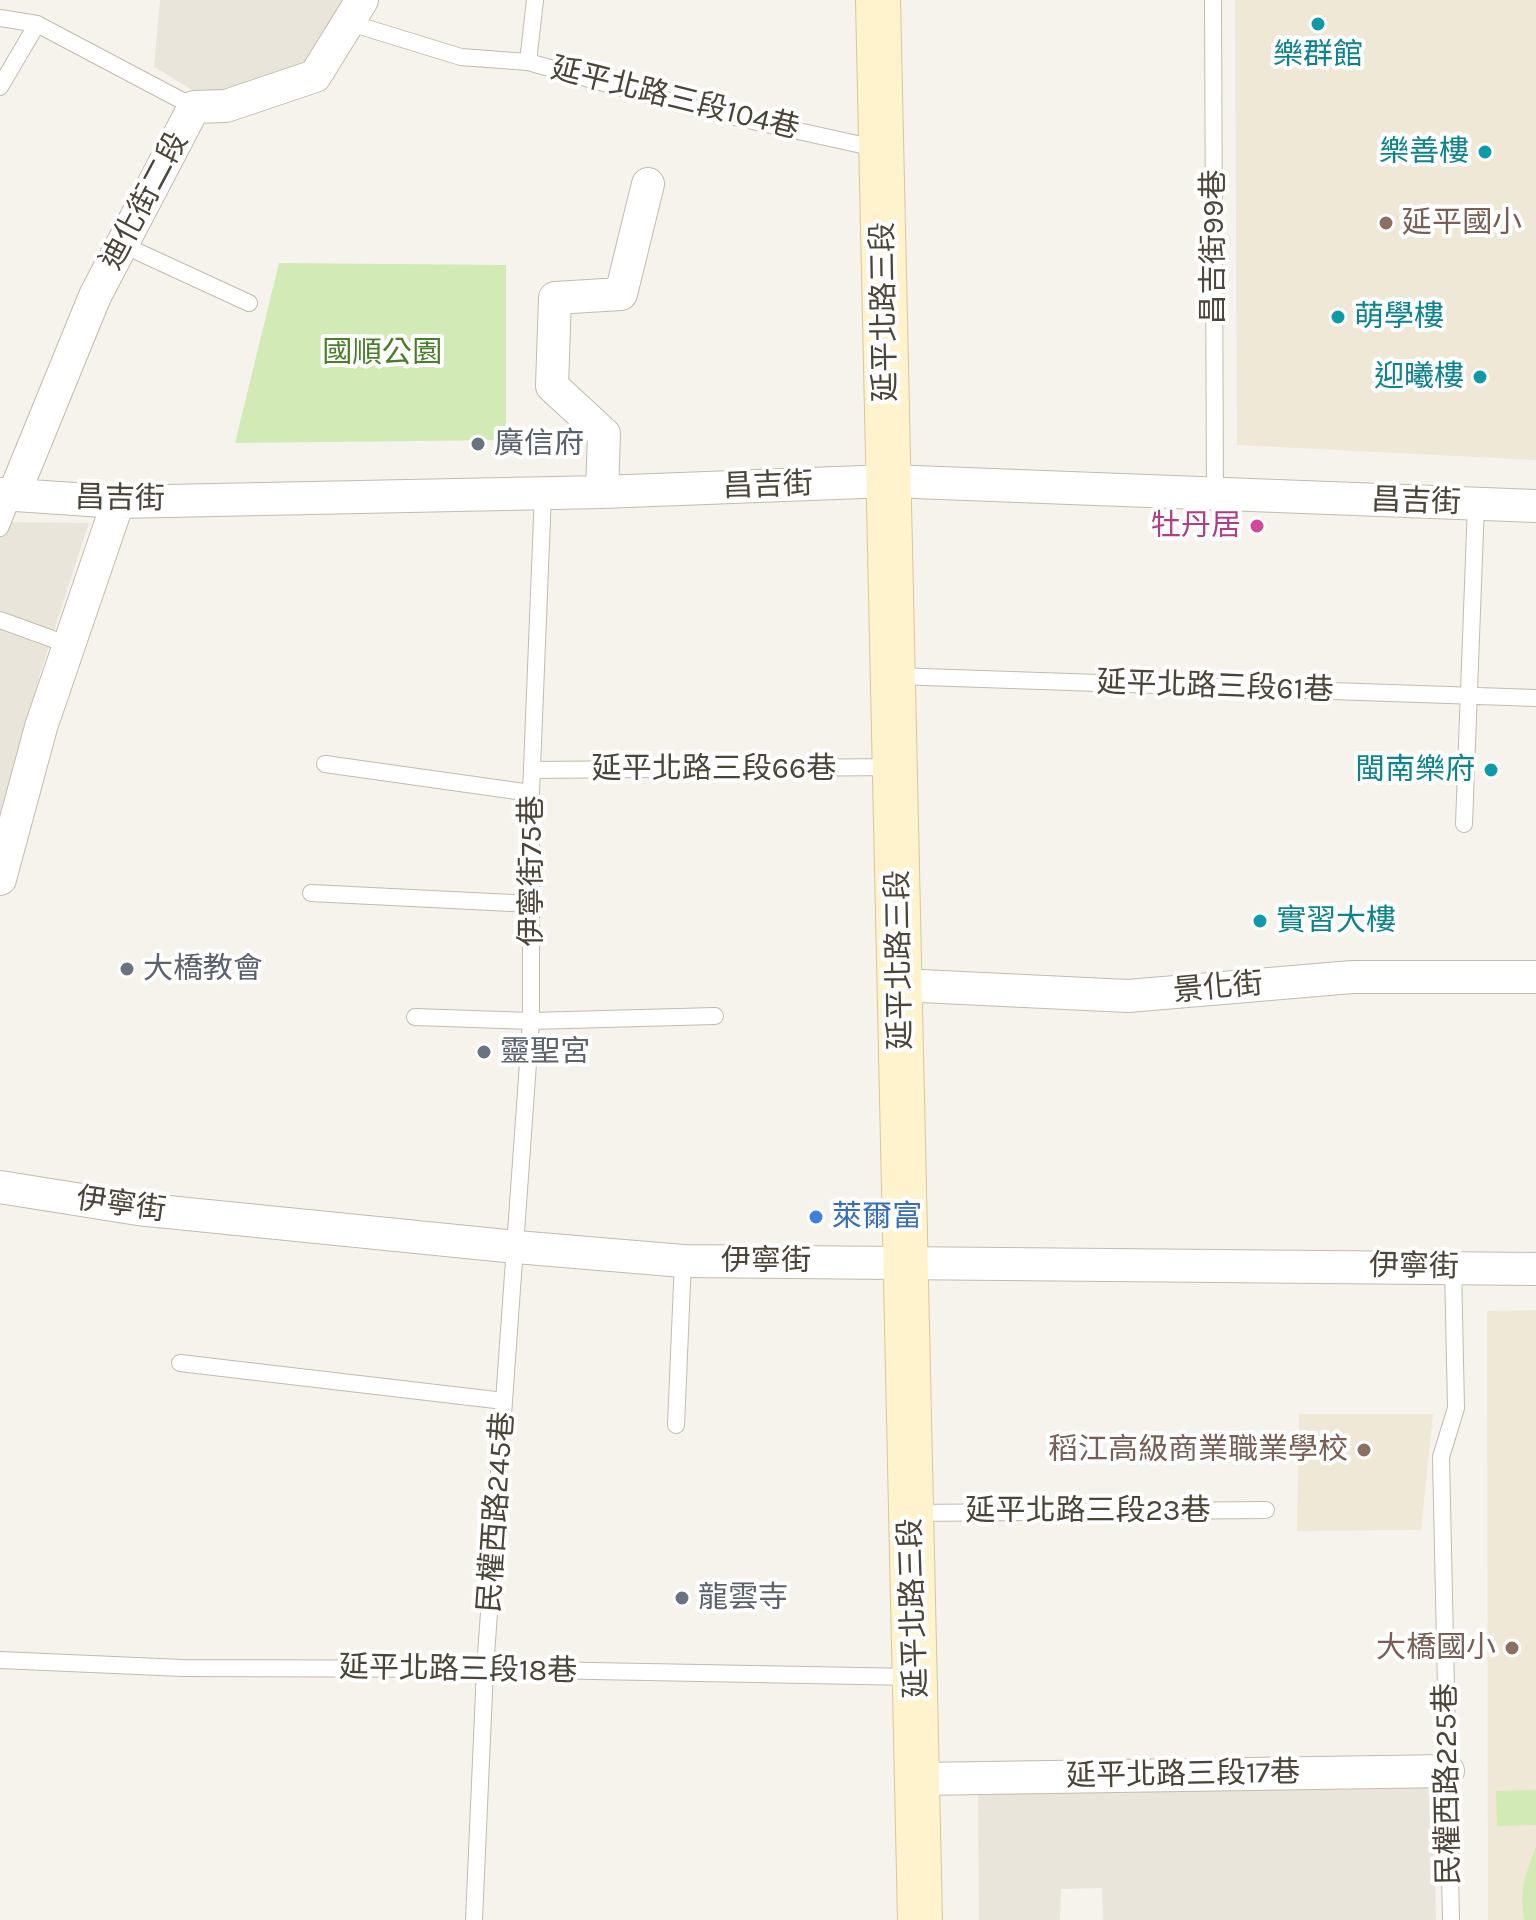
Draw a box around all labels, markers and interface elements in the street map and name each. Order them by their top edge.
marker: 樂群館 [1309,15,1327,33]
place label: 樂群館 [1273,37,1363,73]
street label: 延平北路三段104巷 [547,51,803,147]
street label: 迪化街二段 [94,126,196,276]
place label: 樂善樓 [1379,134,1469,170]
marker: 樂善樓 [1476,143,1494,161]
street label: 昌吉街99巷 [1196,170,1232,324]
place label: 延平國小 [1402,205,1522,241]
marker: 延平國小 [1377,214,1395,232]
street label: 延平北路三段 [865,222,905,402]
place label: 萌學樓 [1354,299,1444,335]
marker: 萌學樓 [1329,308,1347,326]
park label: 國順公園 [322,335,442,371]
place label: 迎曦樓 [1374,359,1464,395]
marker: 迎曦樓 [1471,368,1489,386]
place label: 廣信府 [494,426,584,462]
marker: 廣信府 [469,435,487,453]
street label: 昌吉街 [722,466,814,506]
street label: 昌吉街 [75,480,165,518]
street label: 昌吉街 [1370,482,1462,522]
place label: 牡丹居 [1151,508,1241,544]
marker: 牡丹居 [1248,517,1266,535]
street label: 延平北路三段61巷 [1096,665,1334,709]
street label: 延平北路三段66巷 [592,751,836,787]
place label: 閩南樂府 [1355,752,1475,788]
marker: 閩南樂府 [1482,761,1500,779]
street label: 伊寧街75巷 [514,795,550,947]
street label: 延平北路三段 [880,870,920,1050]
place label: 實習大樓 [1276,903,1396,939]
marker: 實習大樓 [1251,912,1269,930]
place label: 大橋教會 [143,951,263,987]
marker: 大橋教會 [118,960,136,978]
street label: 景化街 [1172,966,1264,1010]
place label: 靈聖宮 [500,1034,590,1070]
marker: 靈聖宮 [475,1043,493,1061]
street label: 伊寧街 [74,1181,168,1229]
place label: 萊爾富 [832,1199,922,1235]
marker: 萊爾富 [807,1208,825,1226]
street label: 伊寧街 [721,1243,811,1279]
street label: 伊寧街 [1369,1248,1459,1286]
street label: 民權西路245巷 [472,1410,522,1614]
place label: 稻江高級商業職業學校 [1048,1432,1348,1468]
marker: 稻江高級商業職業學校 [1355,1441,1373,1459]
street label: 延平北路三段23巷 [965,1493,1211,1529]
street label: 延平北路三段 [893,1517,935,1699]
place label: 龍雲寺 [698,1580,788,1616]
marker: 龍雲寺 [673,1589,691,1607]
place label: 大橋國小 [1376,1630,1496,1666]
marker: 大橋國小 [1503,1639,1521,1657]
street label: 延平北路三段18巷 [339,1650,577,1690]
street label: 民權西路225巷 [1428,1683,1468,1885]
street label: 延平北路三段17巷 [1066,1755,1300,1795]

